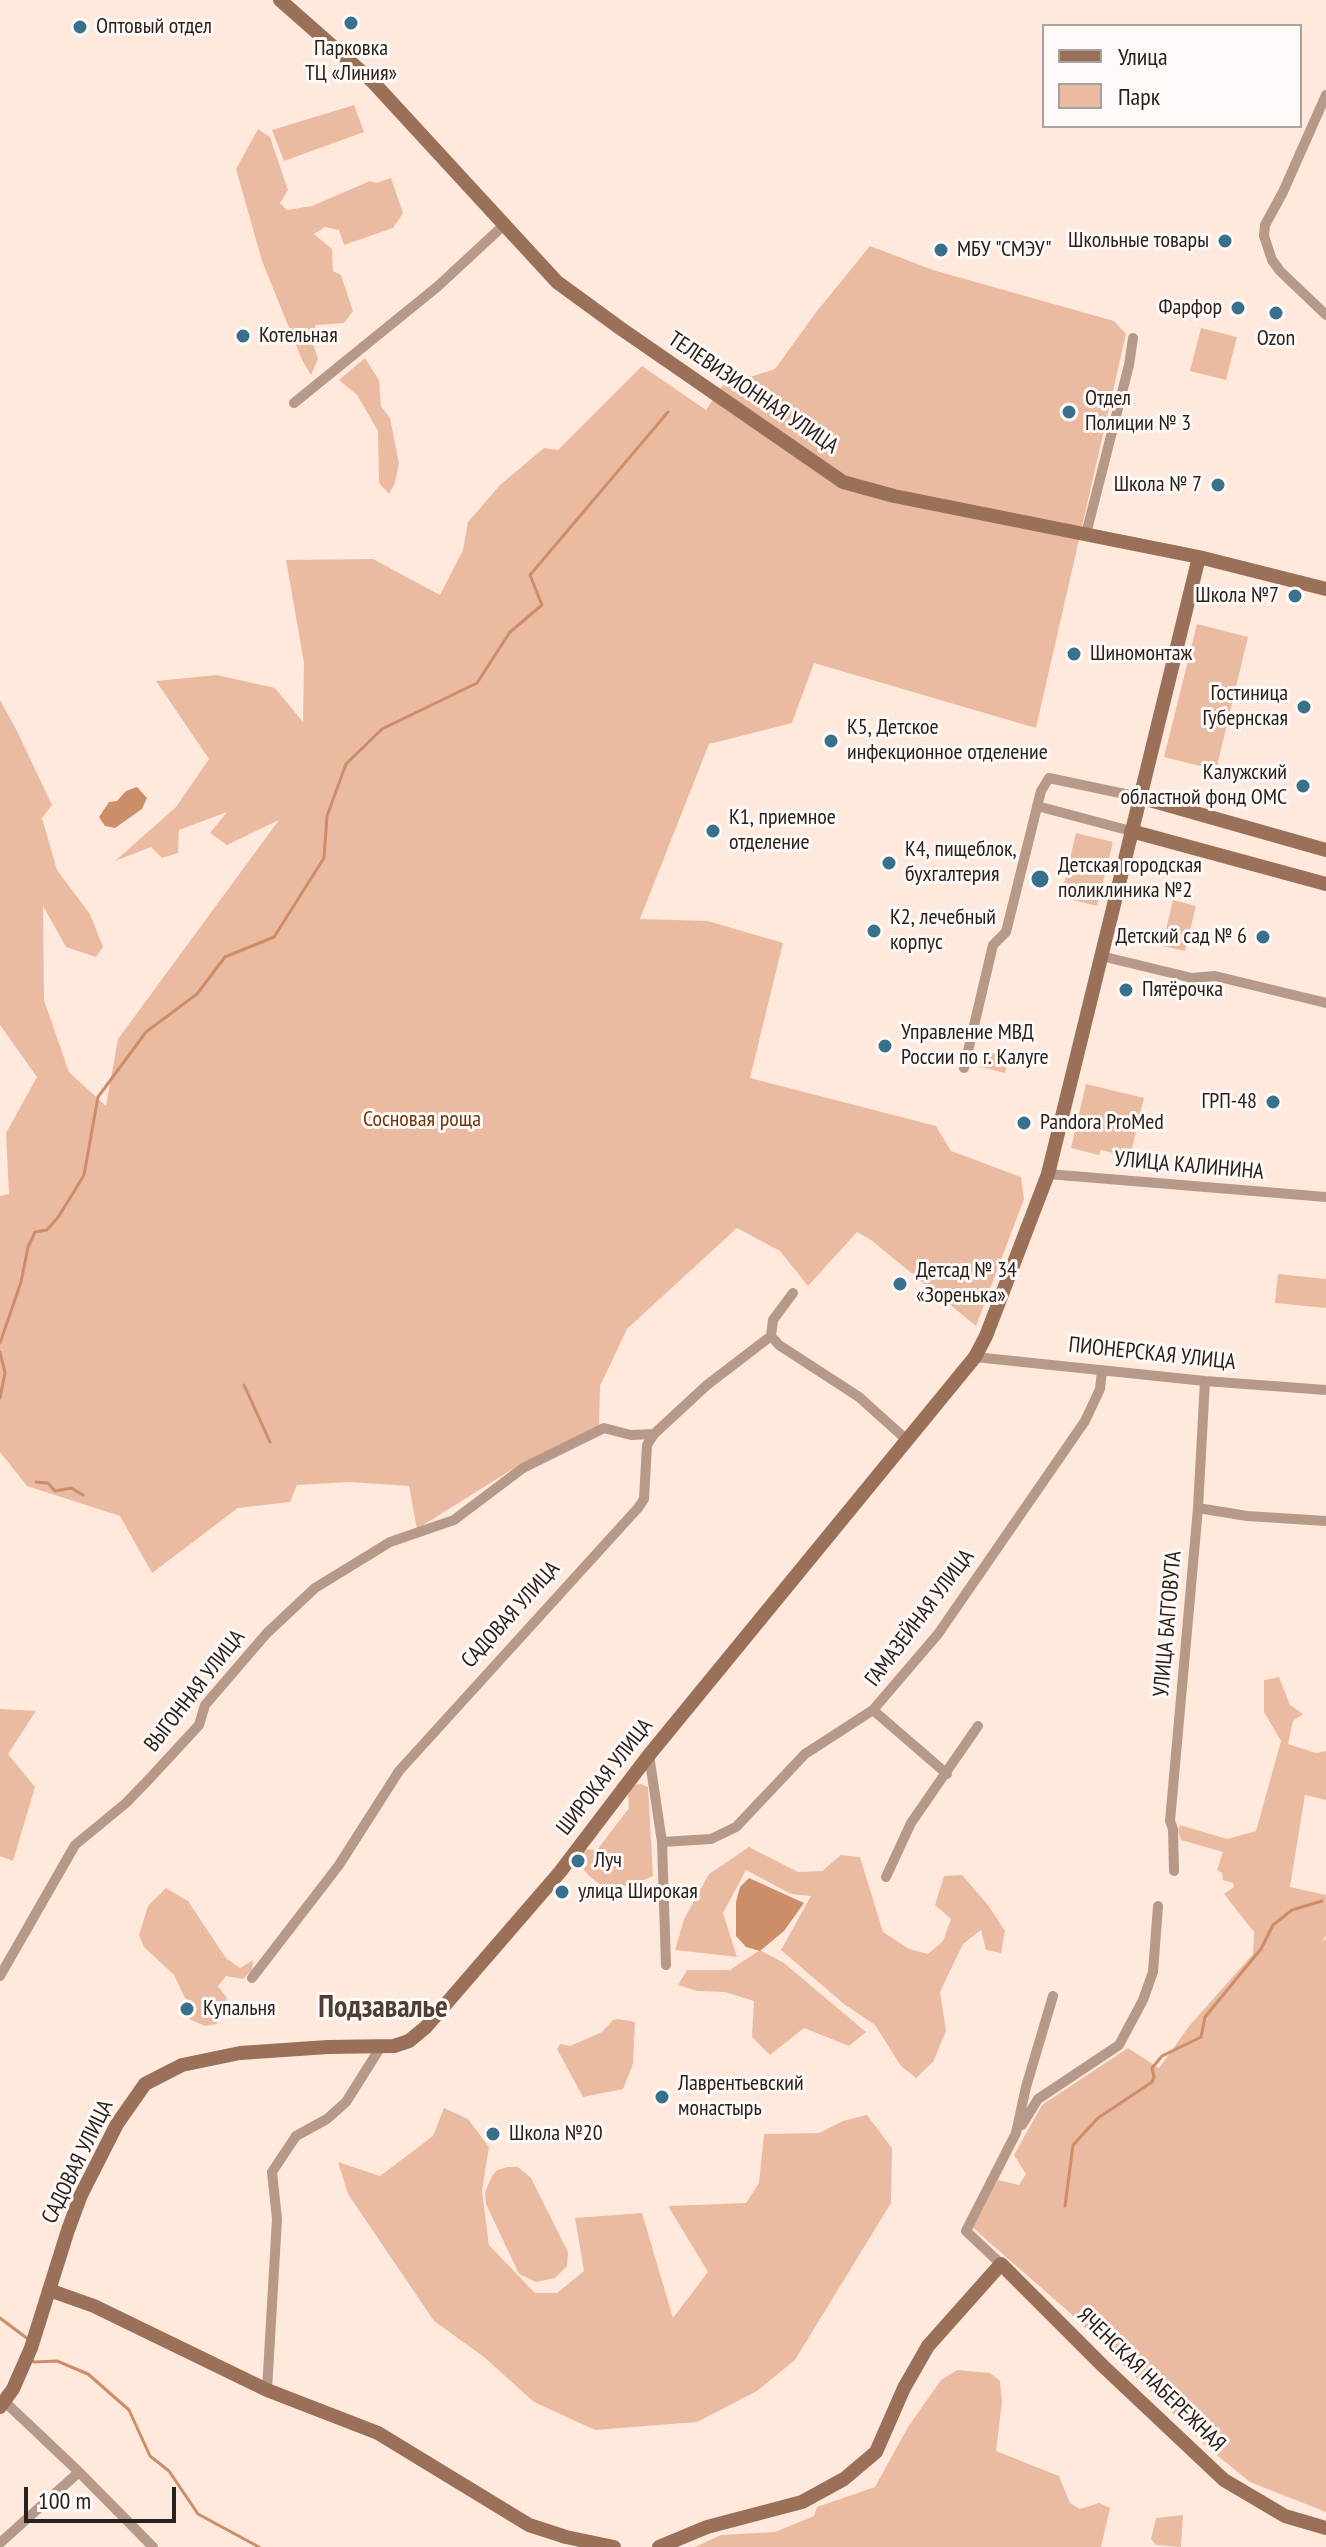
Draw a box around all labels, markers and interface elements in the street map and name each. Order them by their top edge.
place label: Оптовый отдел [96,14,212,40]
marker: Парковка ТЦ «Линия» [342,14,360,32]
marker: Оптовый отдел [71,18,89,36]
legend [1042,24,1302,128]
place label: Парковка ТЦ «Линия» [305,36,397,88]
text: Улица [1118,41,1168,72]
text: Парк [1118,81,1160,112]
place label: Школьные товары [1068,228,1209,254]
marker: Школьные товары [1216,232,1234,250]
place label: МБУ "СМЭУ" [957,237,1052,263]
marker: МБУ "СМЭУ" [932,241,950,259]
place label: Фарфор [1159,295,1222,321]
marker: Фарфор [1229,299,1247,317]
marker: Ozon [1267,304,1285,322]
place label: Котельная [259,323,338,349]
street label: ТЕЛЕВИЗИОННАЯ УЛИЦА [663,326,843,460]
place label: Ozon [1257,326,1295,352]
marker: Котельная [234,327,252,345]
place label: Отдел Полиции № 3 [1085,386,1191,438]
marker: Отдел Полиции № 3 [1060,403,1078,421]
place label: Школа № 7 [1114,472,1202,498]
marker: Школа № 7 [1209,476,1227,494]
place label: Школа №7 [1195,583,1279,609]
marker: Школа №7 [1286,587,1304,605]
place label: Шиномонтаж [1090,641,1192,667]
marker: Шиномонтаж [1065,645,1083,663]
place label: Гостиница Губернская [1202,681,1288,732]
marker: Гостиница Губернская [1295,698,1313,716]
place label: К5, Детское инфекционное отделение [847,715,1048,766]
marker: К5, Детское инфекционное отделение [822,732,840,750]
place label: Калужский областной фонд ОМС [1121,760,1287,812]
marker: Калужский областной фонд ОМС [1294,777,1312,795]
place label: К1, приемное отделение [729,805,836,856]
marker: К1, приемное отделение [704,822,722,840]
place label: К4, пищеблок, бухгалтерия [905,837,1017,888]
place label: Детская городская поликлиника №2 [1058,853,1202,904]
marker: К4, пищеблок, бухгалтерия [880,854,898,872]
marker: Детская городская поликлиника №2 [1029,868,1051,890]
place label: К2, лечебный корпус [890,905,996,956]
marker: К2, лечебный корпус [865,922,883,940]
place label: Детский сад № 6 [1116,924,1247,950]
marker: Детский сад № 6 [1254,928,1272,946]
place label: Пятёрочка [1142,977,1223,1003]
marker: Пятёрочка [1117,981,1135,999]
place label: Управление МВД России по г. Калуге [901,1020,1049,1072]
marker: Управление МВД России по г. Калуге [876,1037,894,1055]
place label: ГРП-48 [1201,1089,1257,1115]
marker: ГРП-48 [1264,1093,1282,1111]
park label: Сосновая роща [363,1107,481,1133]
place label: Pandora ProMed [1040,1110,1164,1136]
marker: Pandora ProMed [1015,1114,1033,1132]
street label: УЛИЦА КАЛИНИНА [1113,1146,1265,1186]
place label: Детсад № 34 «Зоренька» [916,1258,1017,1310]
marker: Детсад № 34 «Зоренька» [891,1275,909,1293]
street label: ПИОНЕРСКАЯ УЛИЦА [1067,1332,1237,1376]
street label: ГАМАЗЕЙНАЯ УЛИЦА [860,1544,980,1692]
street label: УЛИЦА БАГГОВУТА [1148,1550,1188,1698]
street label: САДОВАЯ УЛИЦА [456,1556,566,1674]
street label: ВЫГОННАЯ УЛИЦА [139,1625,251,1757]
street label: ШИРОКАЯ УЛИЦА [551,1714,659,1840]
place label: Луч [594,1848,622,1874]
marker: Луч [569,1852,587,1870]
place label: улица Широкая [578,1879,698,1905]
marker: улица Широкая [553,1883,571,1901]
district label: Подзавалье [318,1990,448,2026]
place label: Купальня [203,1996,276,2022]
marker: Купальня [178,2000,196,2018]
place label: Лаврентьевский монастырь [678,2071,804,2122]
marker: Лаврентьевский монастырь [653,2088,671,2106]
street label: САДОВАЯ УЛИЦА [37,2096,119,2228]
place label: Школа №20 [509,2121,603,2147]
marker: Школа №20 [484,2125,502,2143]
street label: ЯЧЕНСКАЯ НАБЕРЕЖНАЯ [1071,2303,1231,2457]
scale bar [28,2471,180,2521]
text: 100 m [38,2485,91,2516]

